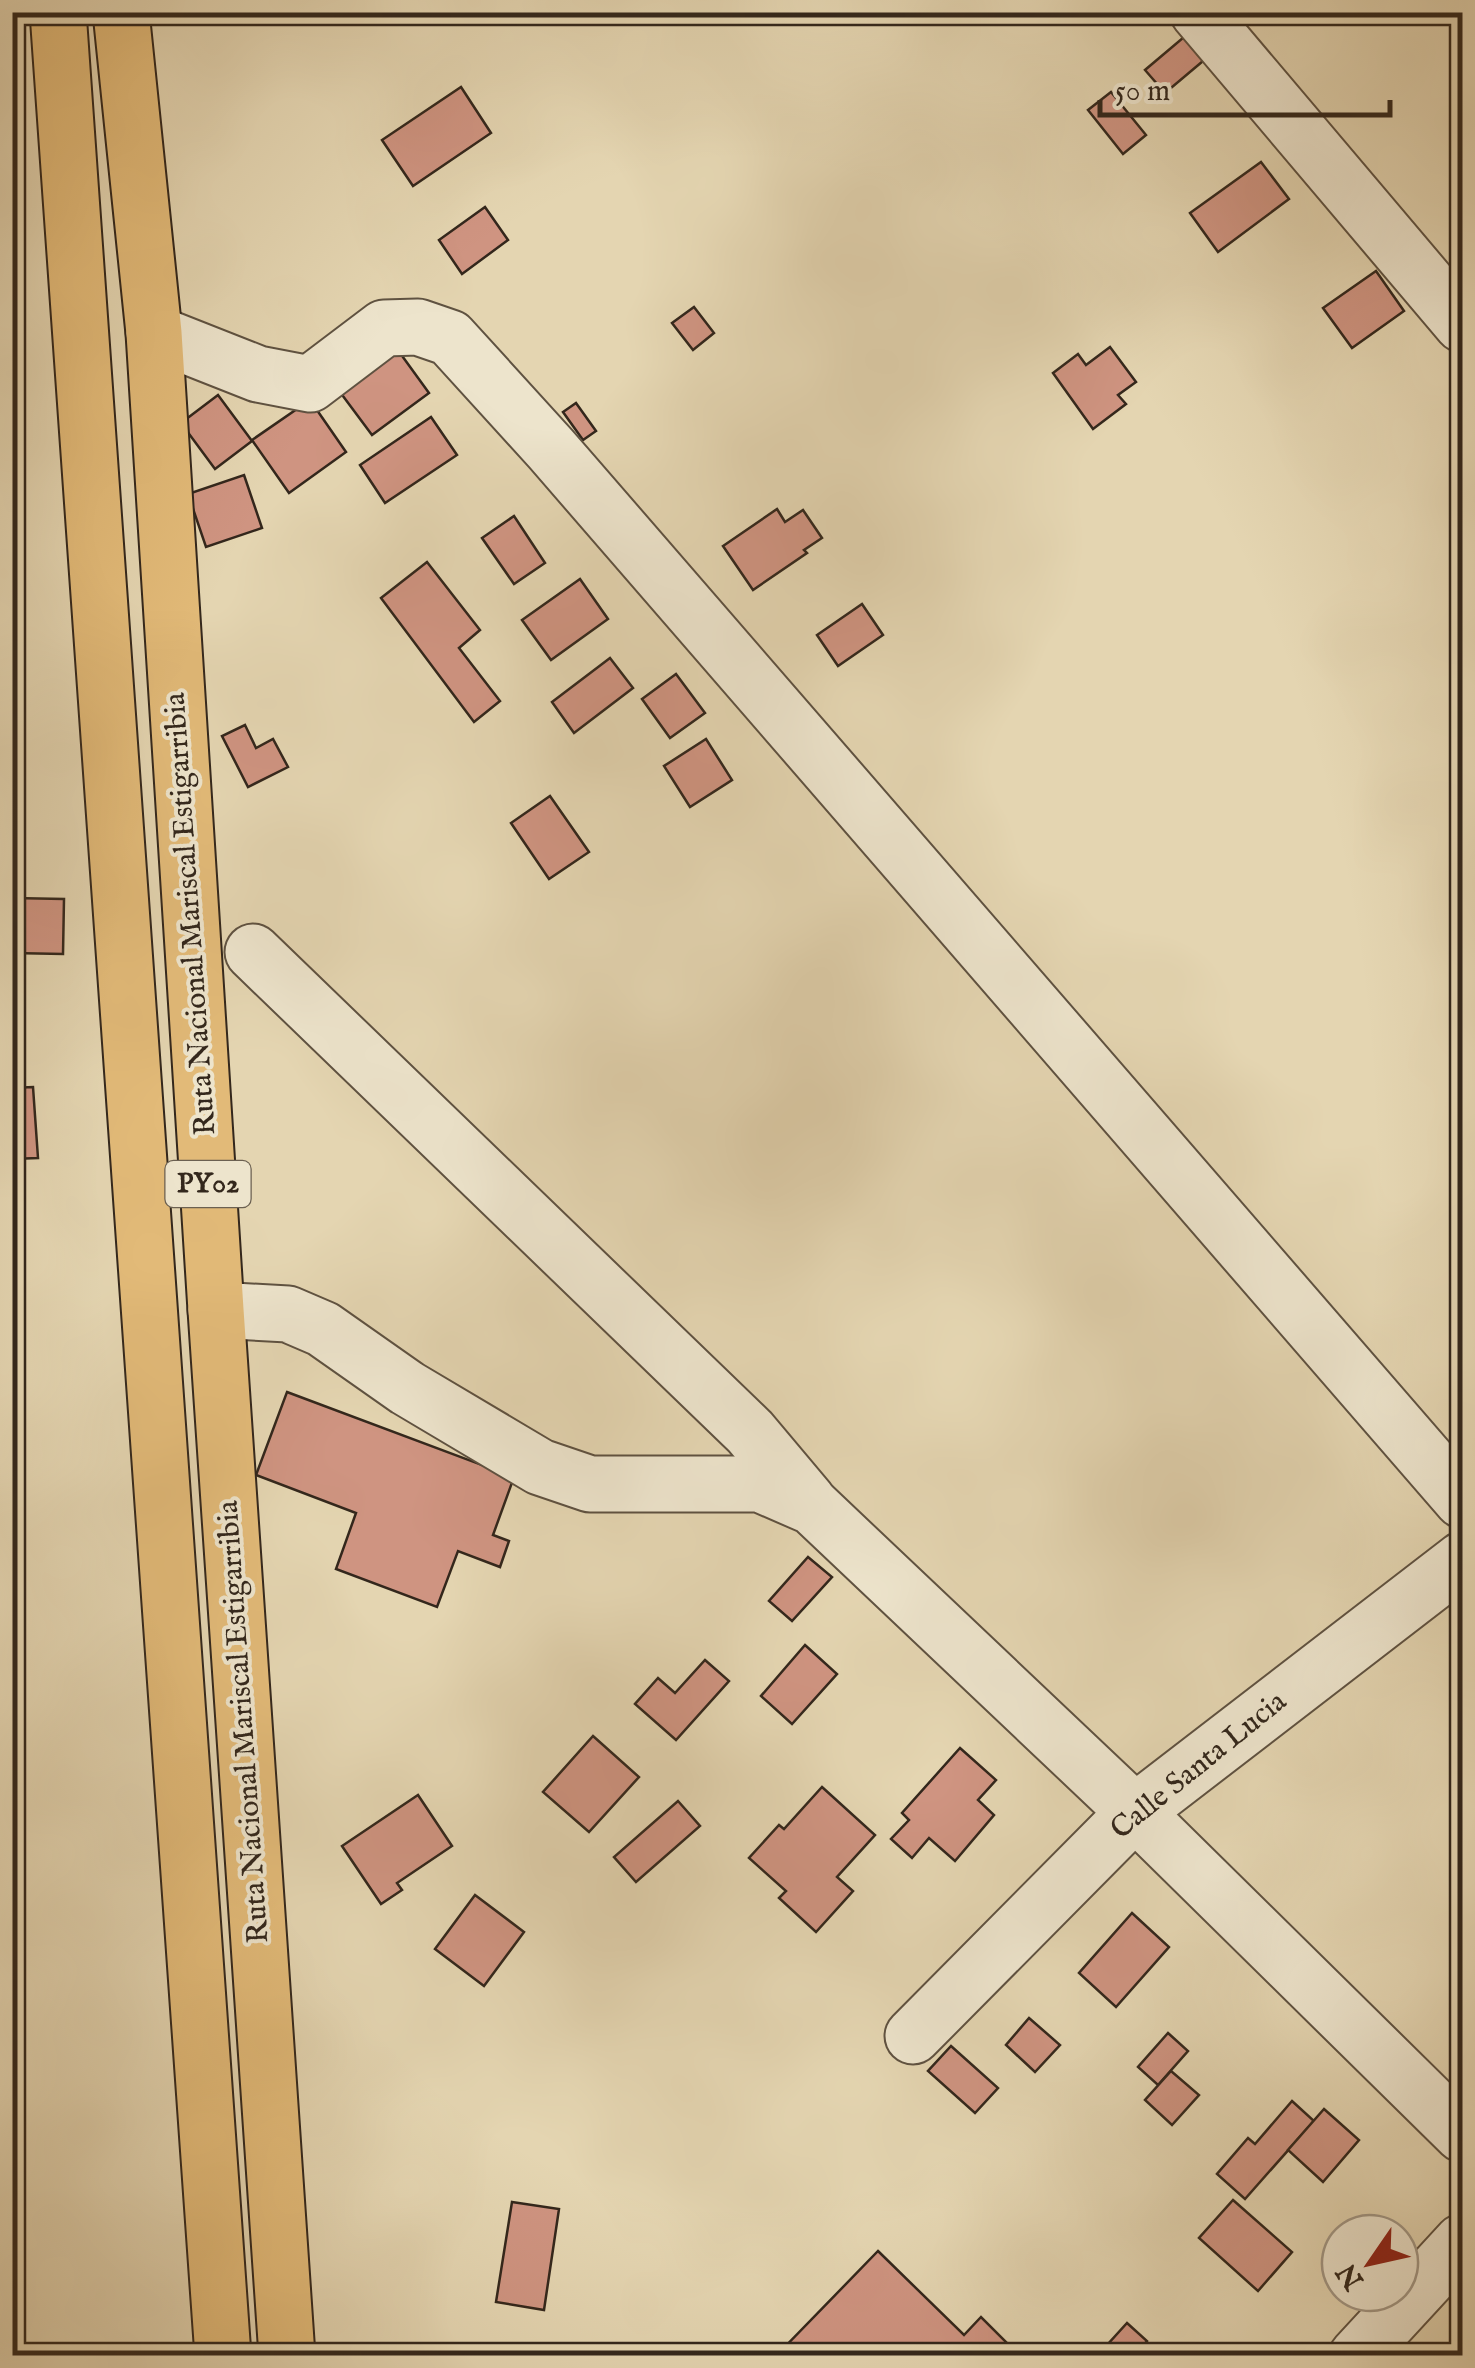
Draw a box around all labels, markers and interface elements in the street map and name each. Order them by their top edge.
scale bar [1100,55,1390,117]
text: 50 m [1115,73,1170,111]
street label: Ruta Nacional Mariscal Estigarribia [157,691,225,1137]
road number: PY02 [166,1161,250,1207]
street label: Ruta Nacional Mariscal Estigarribia [210,1499,278,1945]
street label: Calle Santa Lucia [1103,1683,1295,1849]
north arrow [1320,2213,1420,2313]
text: N [1330,2256,1373,2296]

